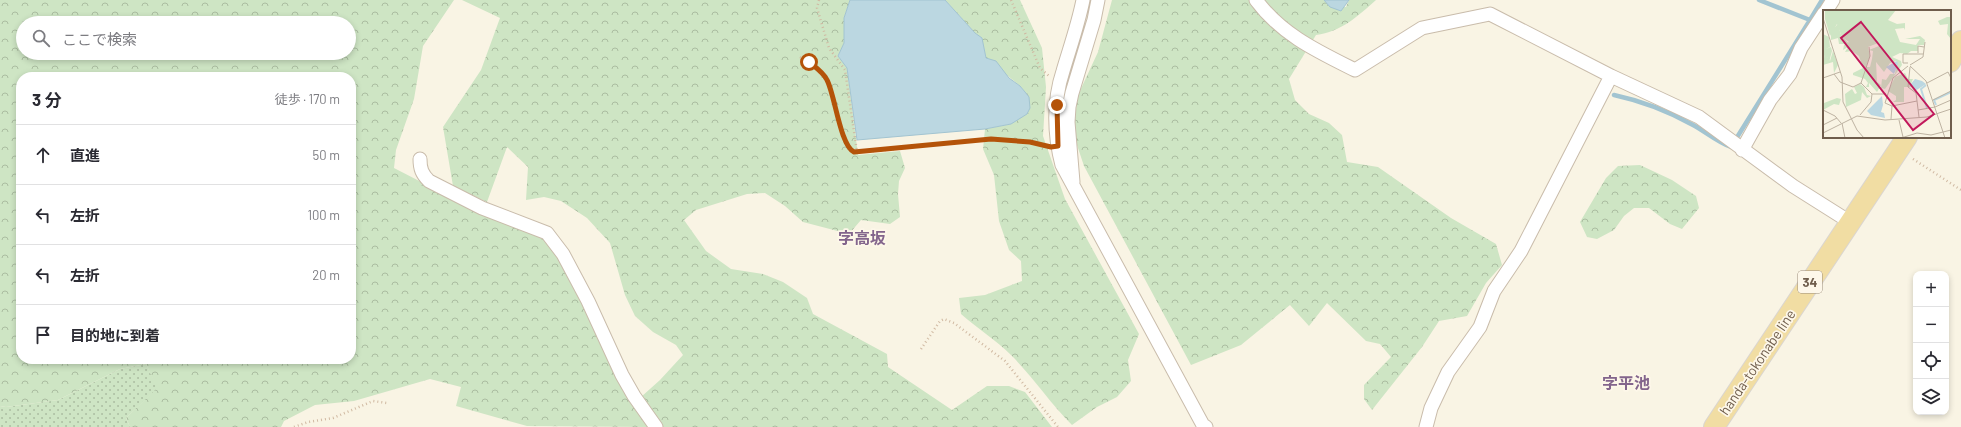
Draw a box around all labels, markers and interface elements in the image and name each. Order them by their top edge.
inset map [1823,10,1951,138]
search box [16,16,356,60]
icon: search [30,27,52,49]
text: ここで検索 [62,30,137,48]
route start [800,53,818,71]
text: 3 分 [32,89,62,109]
text: 徒歩 · 170 m [275,91,340,107]
route end [1048,96,1066,114]
icon: ahead [32,144,54,166]
text: 直進 [70,146,100,164]
text: 50 m [313,147,340,163]
icon: left [32,204,54,226]
text: 左折 [70,206,100,224]
text: 100 m [307,207,340,223]
district label: 字高坂 [838,228,886,247]
icon: left [32,264,54,286]
text: 左折 [70,266,100,284]
text: 20 m [312,267,340,283]
road number: 34 [1798,271,1822,293]
map controls [1913,271,1949,415]
button: + [1913,271,1949,307]
street label: handa-tokonabe line [1715,306,1799,418]
button: − [1913,307,1949,343]
icon: arrive [32,324,54,346]
text: 目的地に到着 [70,326,160,344]
button: locate [1913,343,1949,379]
district label: 字平池 [1602,373,1650,392]
button: layers [1913,379,1949,415]

